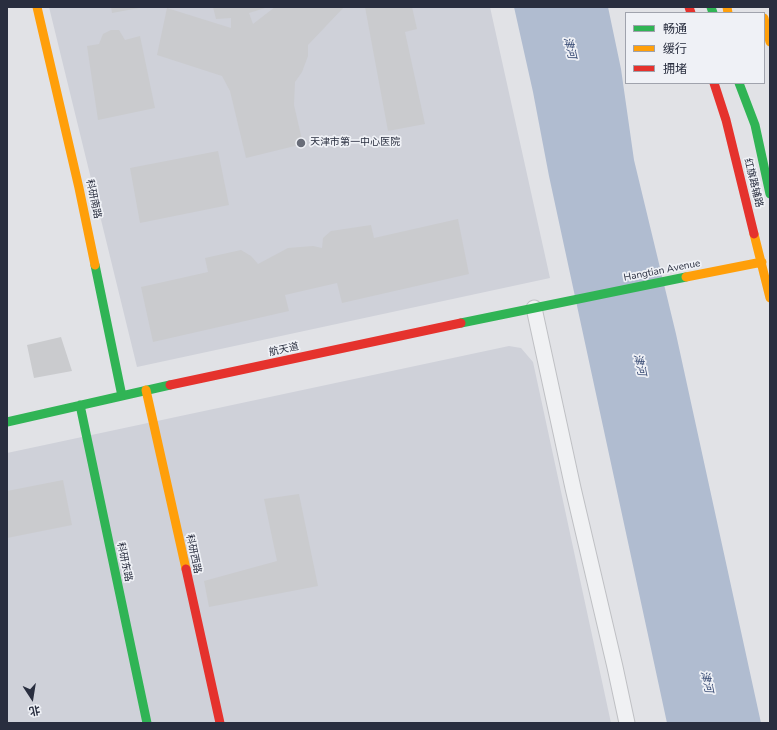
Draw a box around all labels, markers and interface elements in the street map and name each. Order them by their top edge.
legend [625,12,765,84]
text: 畅通 [663,21,687,37]
water label: 津河 [560,36,578,60]
text: 缓行 [663,41,687,57]
text: 拥堵 [663,61,687,77]
marker: 天津市第一中心医院 [295,137,307,149]
place label: 天津市第一中心医院 [310,137,400,149]
street label: 红旗路辅路 [741,157,765,209]
street label: 科研南路 [83,178,103,220]
street label: Hangtian Avenue [623,258,701,284]
street label: 航天道 [268,341,300,359]
water label: 津河 [630,353,648,377]
street label: 科研西路 [183,533,203,575]
street label: 科研东路 [114,541,134,583]
water label: 津河 [697,670,715,694]
north arrow [12,678,52,718]
text: 北 [28,702,42,719]

